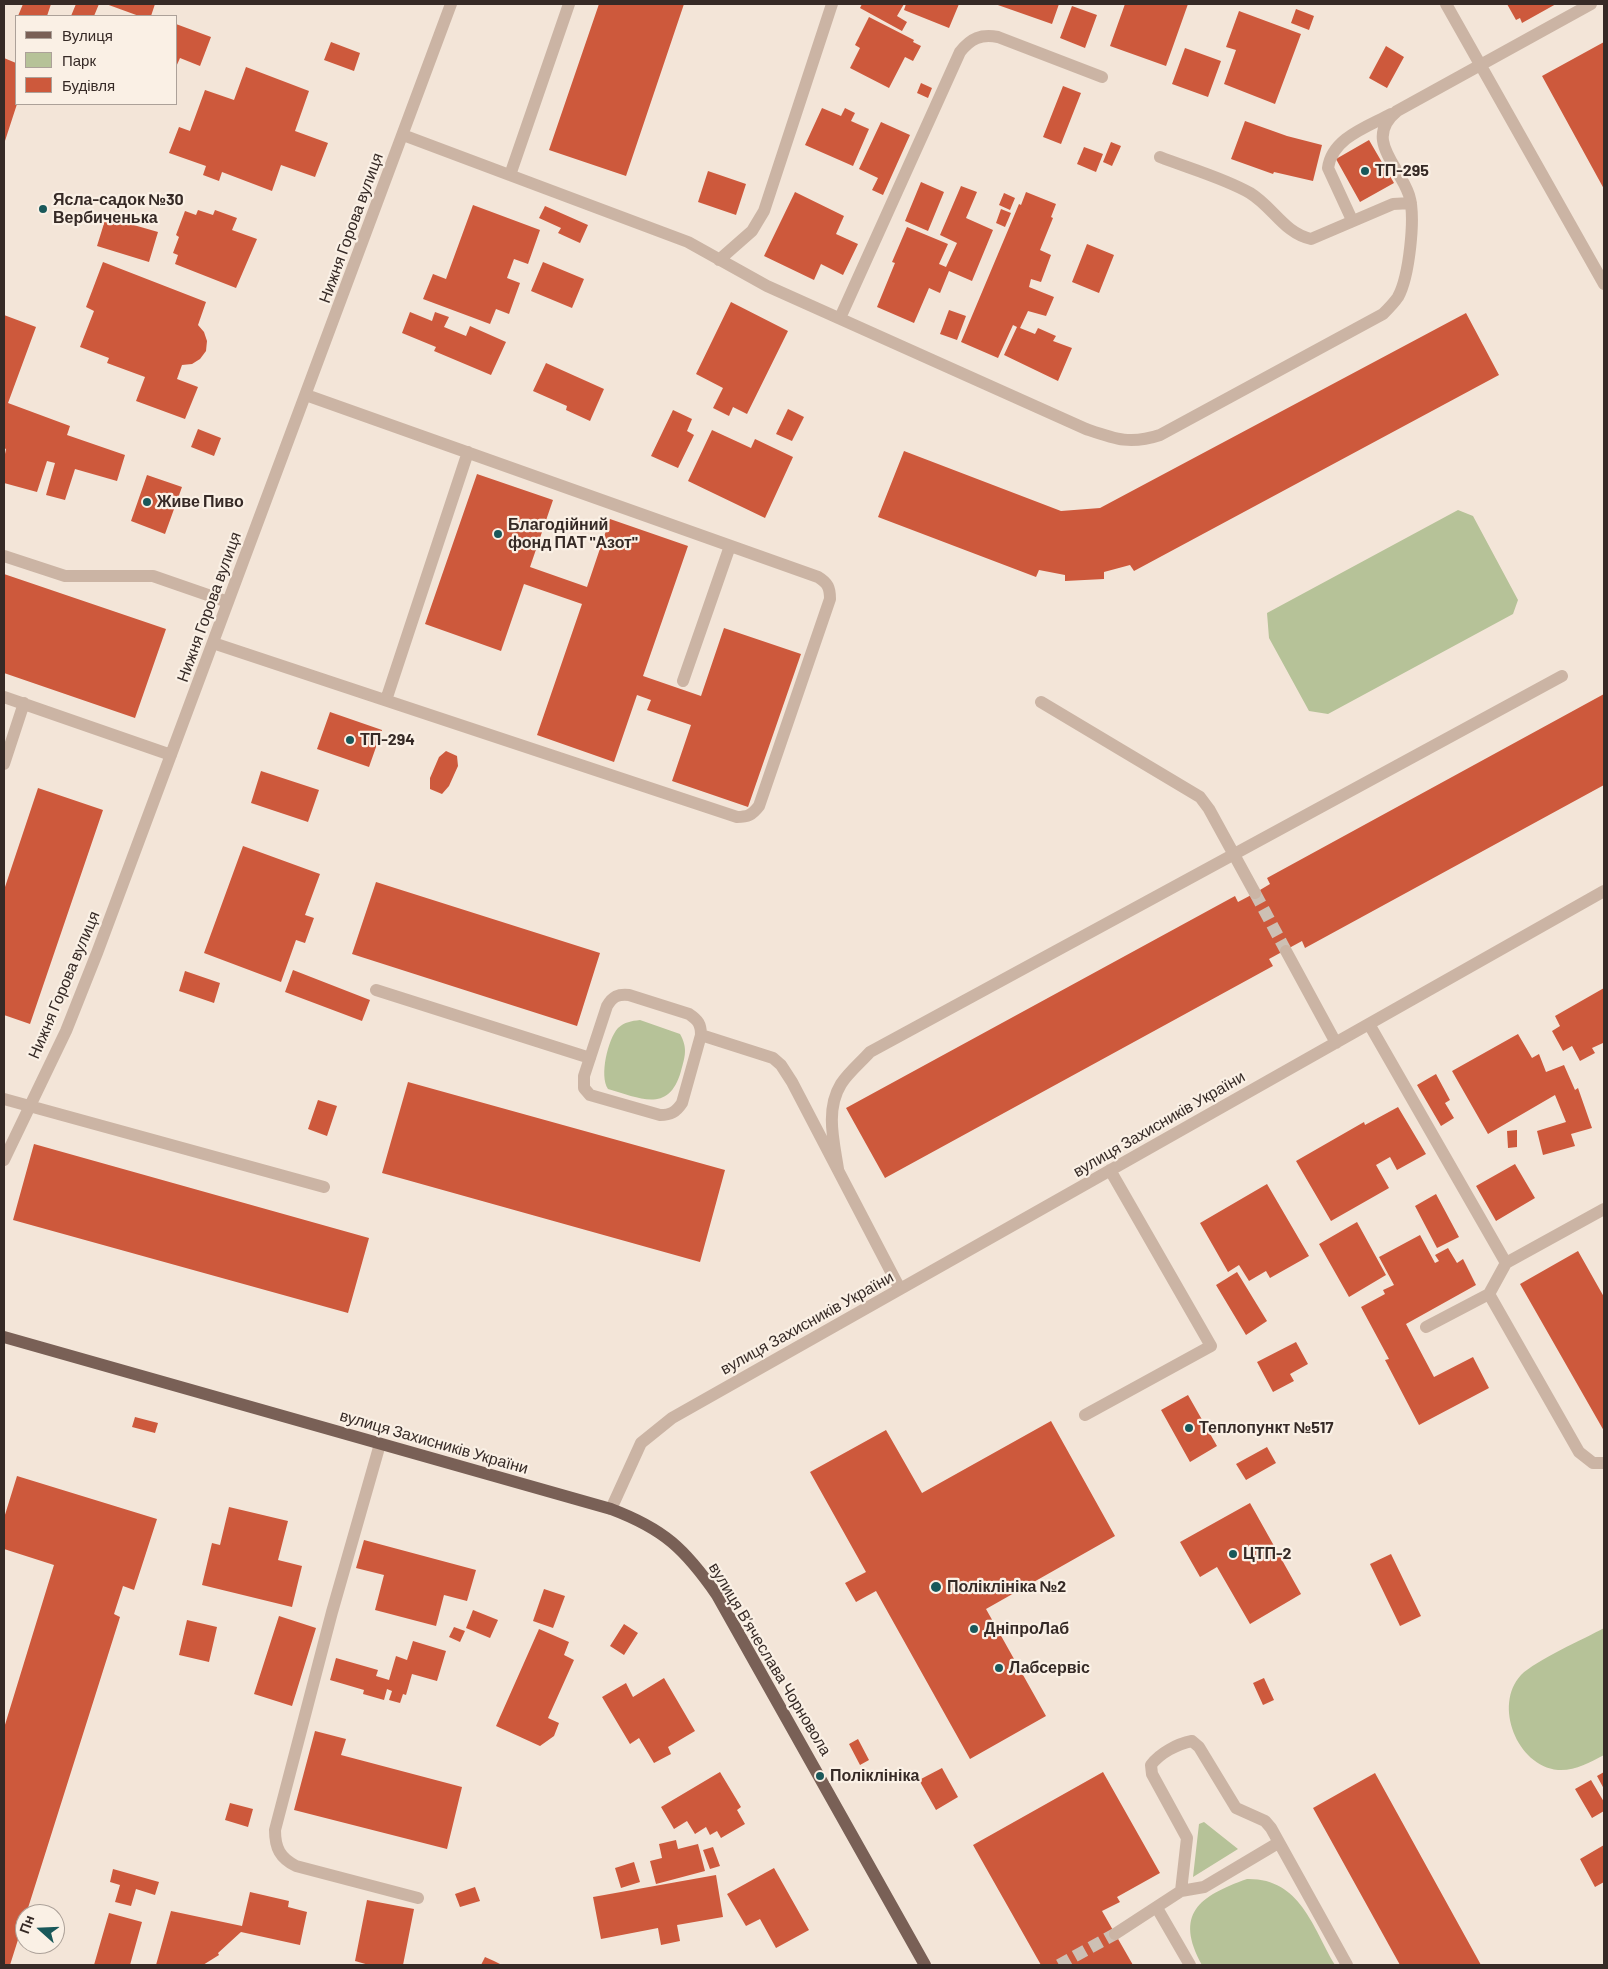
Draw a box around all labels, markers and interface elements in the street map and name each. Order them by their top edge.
legend [15,15,178,105]
text: Вулиця [62,26,113,44]
text: Парк [62,51,96,69]
text: Будівля [62,76,115,94]
street label: Нижня Горова вулиця [315,150,387,306]
place label: ТП-295 [1375,161,1429,181]
marker: ТП-295 [1359,165,1371,177]
place label: Ясла-садок №30 Вербиченька [53,190,184,228]
marker: Ясла-садок №30 Вербиченька [37,203,49,215]
place label: Живе Пиво [157,492,244,512]
marker: Живе Пиво [141,496,153,508]
place label: Благодійний фонд ПАТ "Азот" [508,515,638,553]
marker: Благодійний фонд ПАТ "Азот" [492,528,504,540]
street label: Нижня Горова вулиця [173,529,245,685]
place label: ТП-294 [360,730,415,750]
marker: ТП-294 [344,734,356,746]
street label: Нижня Горова вулиця [24,908,104,1062]
street label: вулиця Захисників України [1070,1067,1248,1181]
street label: вулиця Захисників України [717,1267,897,1379]
street label: вулиця Захисників України [338,1406,530,1478]
place label: Теплопункт №517 [1199,1418,1333,1438]
marker: Теплопункт №517 [1183,1422,1195,1434]
place label: ЦТП-2 [1243,1544,1291,1564]
marker: ЦТП-2 [1227,1548,1239,1560]
street label: вулиця Вʼячеслава Чорновола [705,1559,835,1759]
place label: Поліклініка №2 [947,1577,1066,1597]
marker: Поліклініка №2 [929,1580,943,1594]
place label: ДніпроЛаб [984,1619,1069,1639]
marker: ДніпроЛаб [968,1623,980,1635]
place label: Лабсервіс [1009,1658,1090,1678]
marker: Лабсервіс [993,1662,1005,1674]
place label: Поліклініка [830,1766,919,1786]
marker: Поліклініка [814,1770,826,1782]
north arrow [15,1904,65,1954]
text: Пн [15,1912,38,1936]

